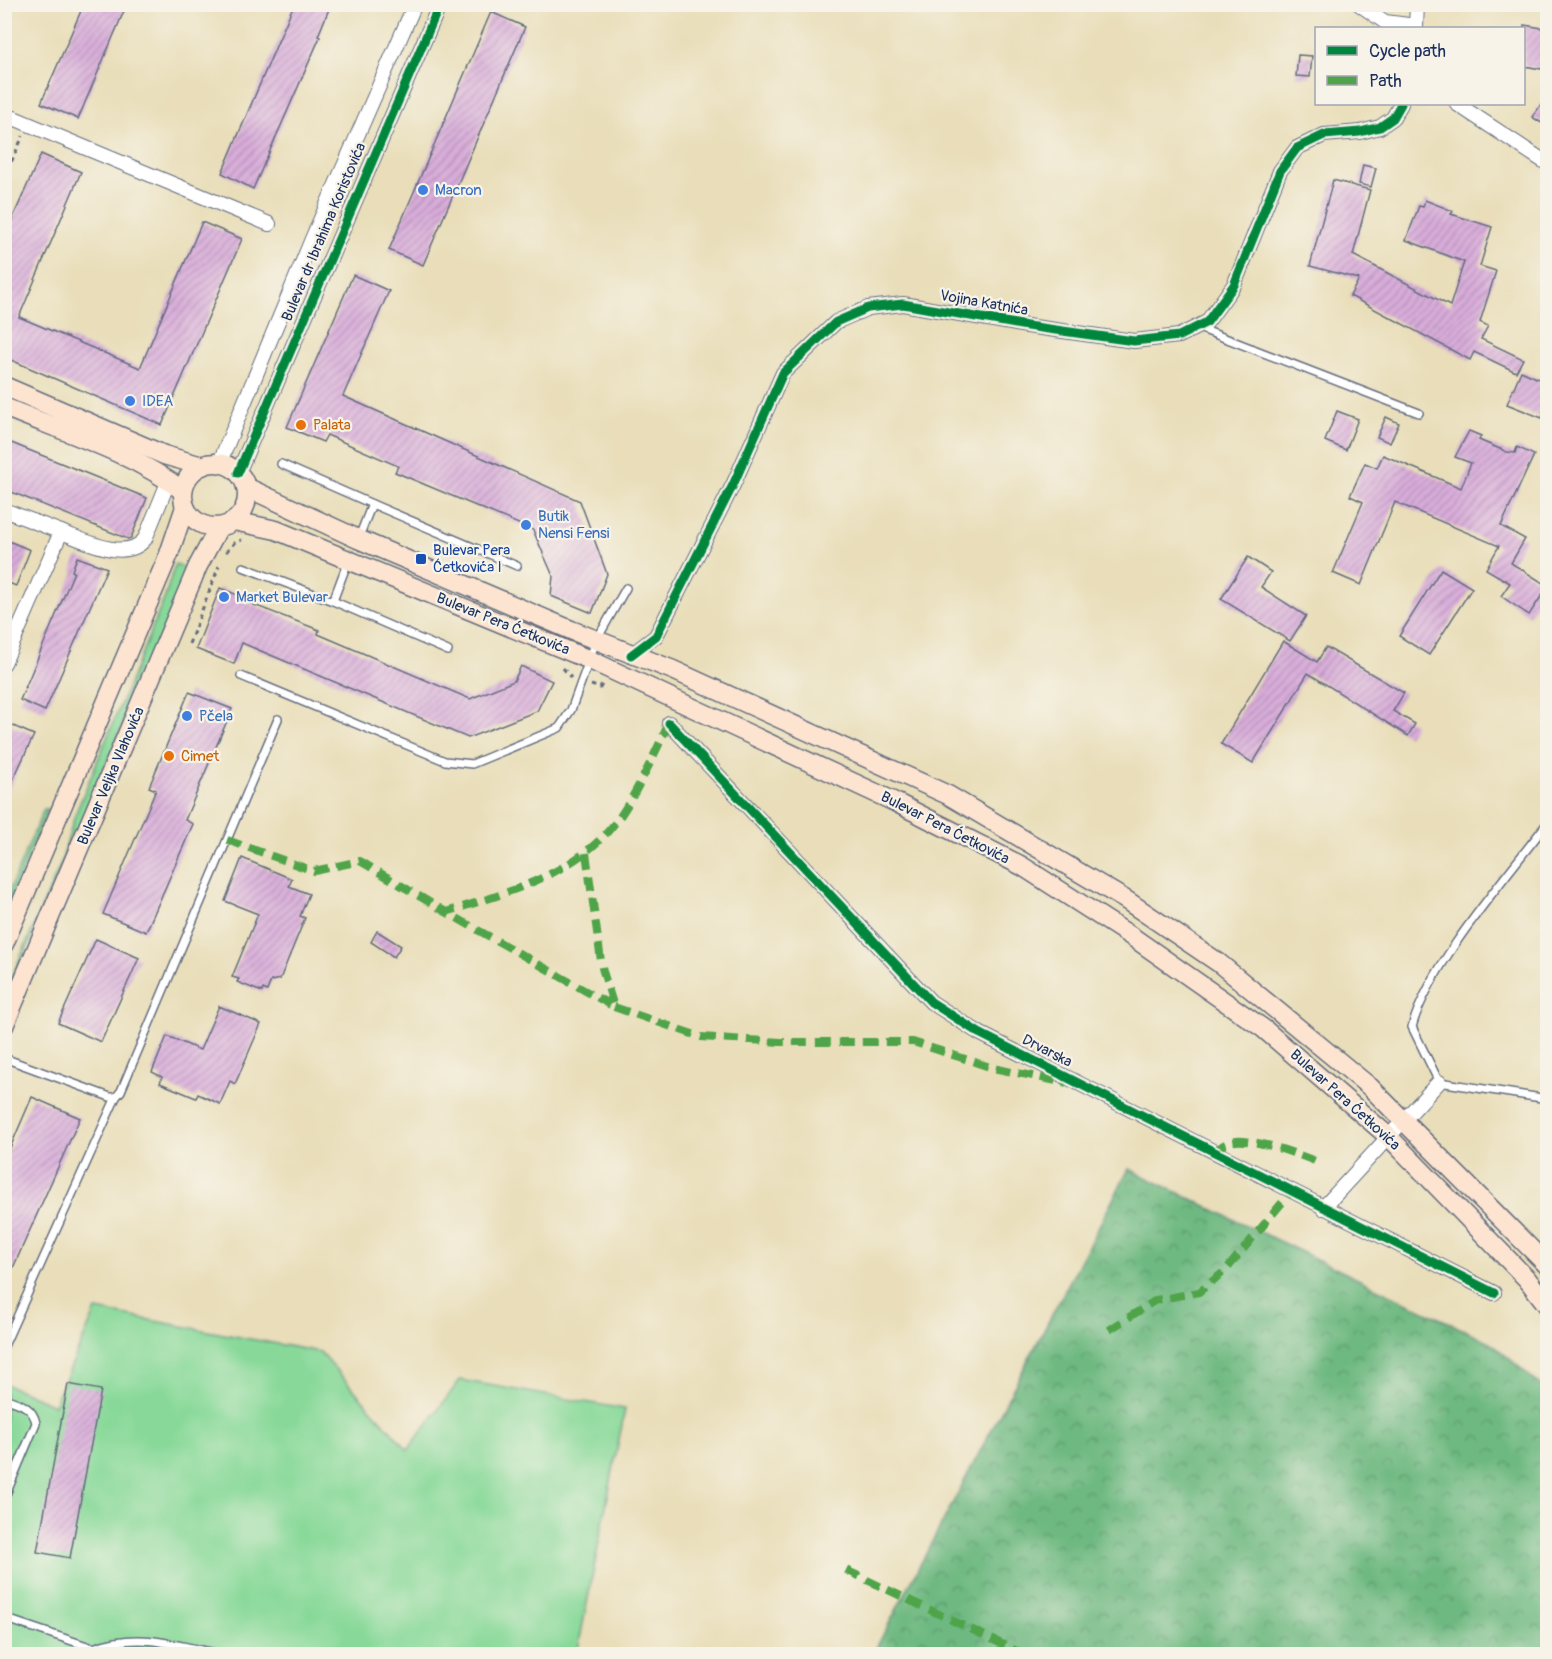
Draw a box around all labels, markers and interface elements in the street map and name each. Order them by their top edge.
legend [1315,27,1525,105]
text: Cycle path [1369,40,1446,63]
text: Path [1369,70,1402,93]
street label: Bulevar dr Ibrahima Koristovića [278,140,370,324]
place label: Macron [435,181,482,200]
marker: Macron [416,183,430,197]
street label: Vojina Katnića [938,286,1030,320]
place label: IDEA [142,392,173,411]
marker: IDEA [123,394,137,408]
place label: Palata [313,416,351,435]
marker: Palata [294,418,308,432]
place label: Butik Nensi Fensi [538,507,610,543]
marker: Butik Nensi Fensi [519,518,533,532]
place label: Bulevar Pera Ćetkovića I [433,541,510,577]
marker: Bulevar Pera Ćetkovića I [414,552,428,566]
place label: Market Bulevar [236,588,329,607]
street label: Bulevar Pera Ćetkovića [434,589,572,659]
marker: Market Bulevar [217,590,231,604]
street label: Bulevar Veljka Vlahovića [73,704,149,848]
place label: Pčela [199,707,233,726]
marker: Pčela [180,709,194,723]
place label: Cimet [181,747,220,766]
marker: Cimet [162,749,176,763]
street label: Bulevar Pera Ćetkovića [877,787,1013,869]
street label: Drvarska [1019,1030,1075,1072]
street label: Bulevar Pera Ćetkovića [1286,1045,1404,1155]

